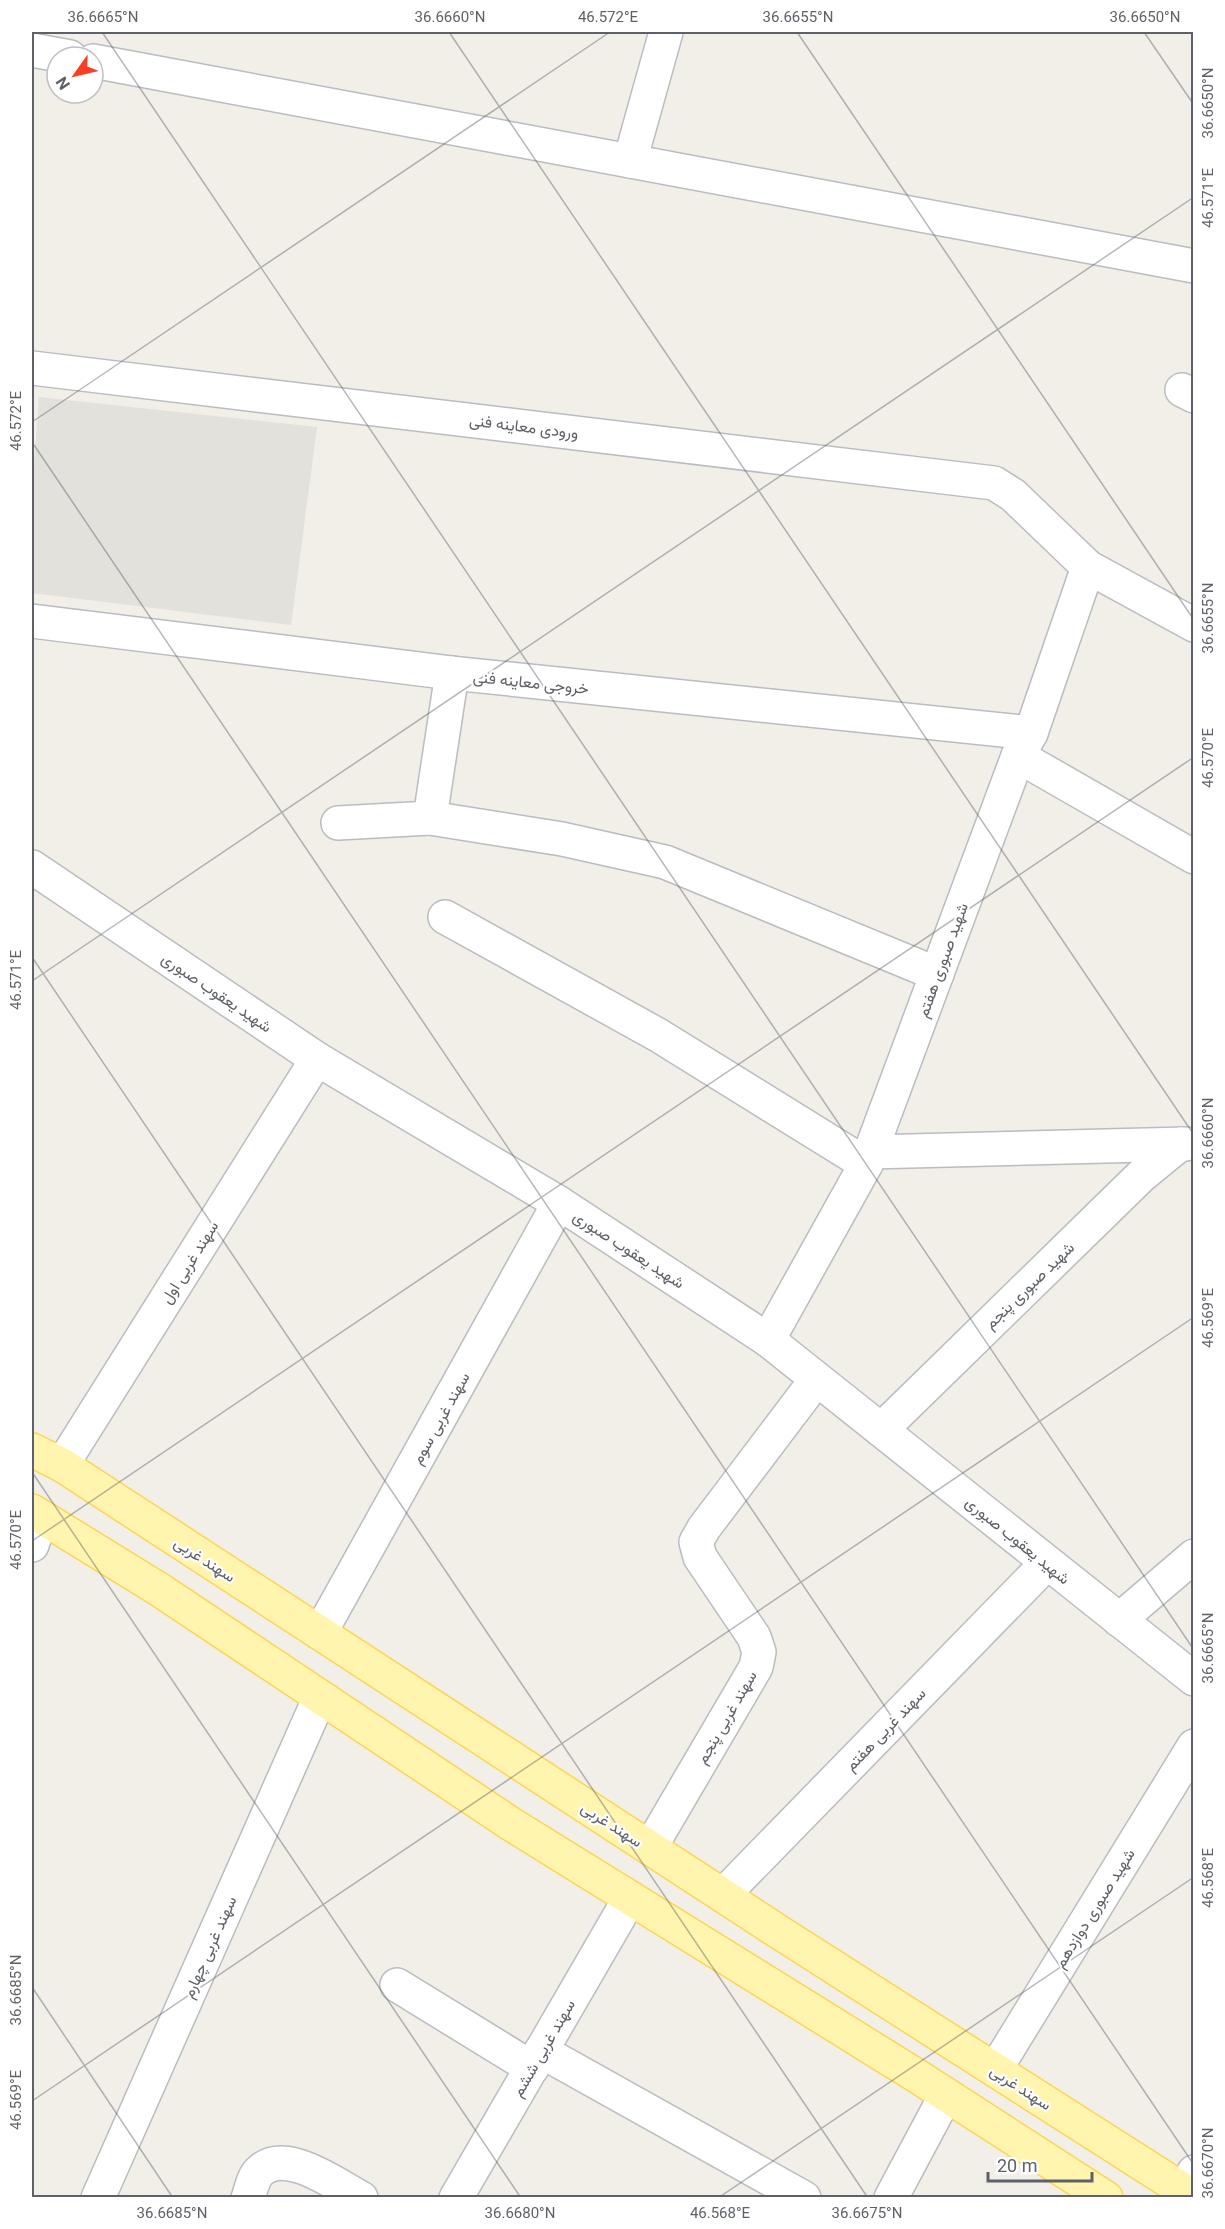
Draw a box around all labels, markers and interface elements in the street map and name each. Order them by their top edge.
text: 36.6665°N [68,8,138,26]
text: 36.6660°N [415,8,485,26]
text: 46.572°E [578,8,639,26]
text: 36.6655°N [763,8,833,26]
text: 36.6650°N [1110,8,1180,26]
north arrow [45,45,105,105]
text: 36.6650°N [1199,68,1217,138]
text: N [52,73,74,93]
text: 46.571°E [1199,167,1217,228]
text: 46.572°E [7,390,25,451]
street label: ورودی معاینه فنی [468,410,580,444]
text: 36.6655°N [1199,583,1217,653]
street label: خروجی معاینه فنی [472,667,590,699]
text: 46.570°E [1199,727,1217,788]
street label: شهید صبوری هفتم [913,900,973,1020]
text: 46.571°E [7,949,25,1010]
street label: شهید یعقوب صبوری [157,949,275,1037]
text: 36.6660°N [1199,1098,1217,1168]
street label: شهید یعقوب صبوری [569,1206,688,1293]
street label: سهند غربی اول [156,1217,223,1308]
street label: شهید صبوری پنجم [981,1238,1079,1334]
text: 46.569°E [1199,1287,1217,1348]
street label: سهند غربی سوم [407,1369,474,1468]
street label: شهید یعقوب صبوری [961,1492,1074,1589]
text: 46.570°E [7,1509,25,1570]
street label: سهند غربی [170,1533,239,1587]
text: 36.6665°N [1199,1613,1217,1683]
street label: سهند غربی پنجم [692,1667,763,1768]
street label: سهند غربی هفتم [841,1684,930,1776]
street label: سهند غربی [577,1798,646,1852]
street label: شهید صبوری دوازدهم [1050,1845,1140,1972]
text: 46.568°E [1199,1847,1217,1908]
street label: سهند غربی چهارم [178,1893,242,2002]
text: 36.6685°N [7,1955,25,2025]
street label: سهند غربی ششم [508,1996,580,2101]
street label: سهند غربی [986,2061,1055,2115]
text: 46.569°E [7,2069,25,2130]
text: 36.6670°N [1199,2128,1217,2198]
scale bar [988,2145,1092,2183]
text: 20 m [997,2155,1037,2176]
text: 36.6685°N [137,2204,207,2222]
text: 36.6680°N [485,2204,555,2222]
text: 46.568°E [690,2204,751,2222]
text: 36.6675°N [832,2204,902,2222]

